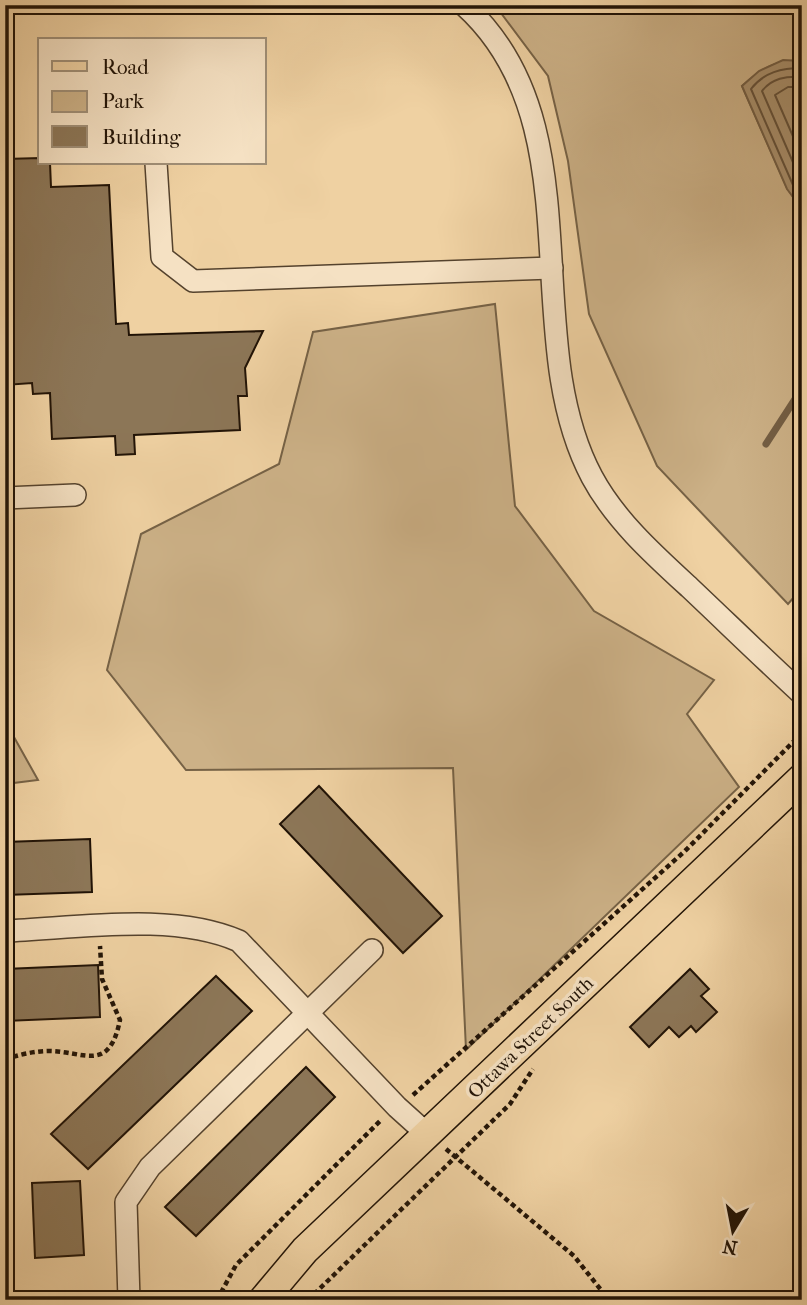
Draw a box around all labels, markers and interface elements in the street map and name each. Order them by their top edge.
legend [38,38,266,164]
text: Road [102,55,149,79]
text: Park [102,89,144,113]
text: Building [102,125,181,149]
street label: Ottawa Street South [464,972,598,1103]
north arrow [698,1196,768,1266]
text: N [721,1235,739,1259]

